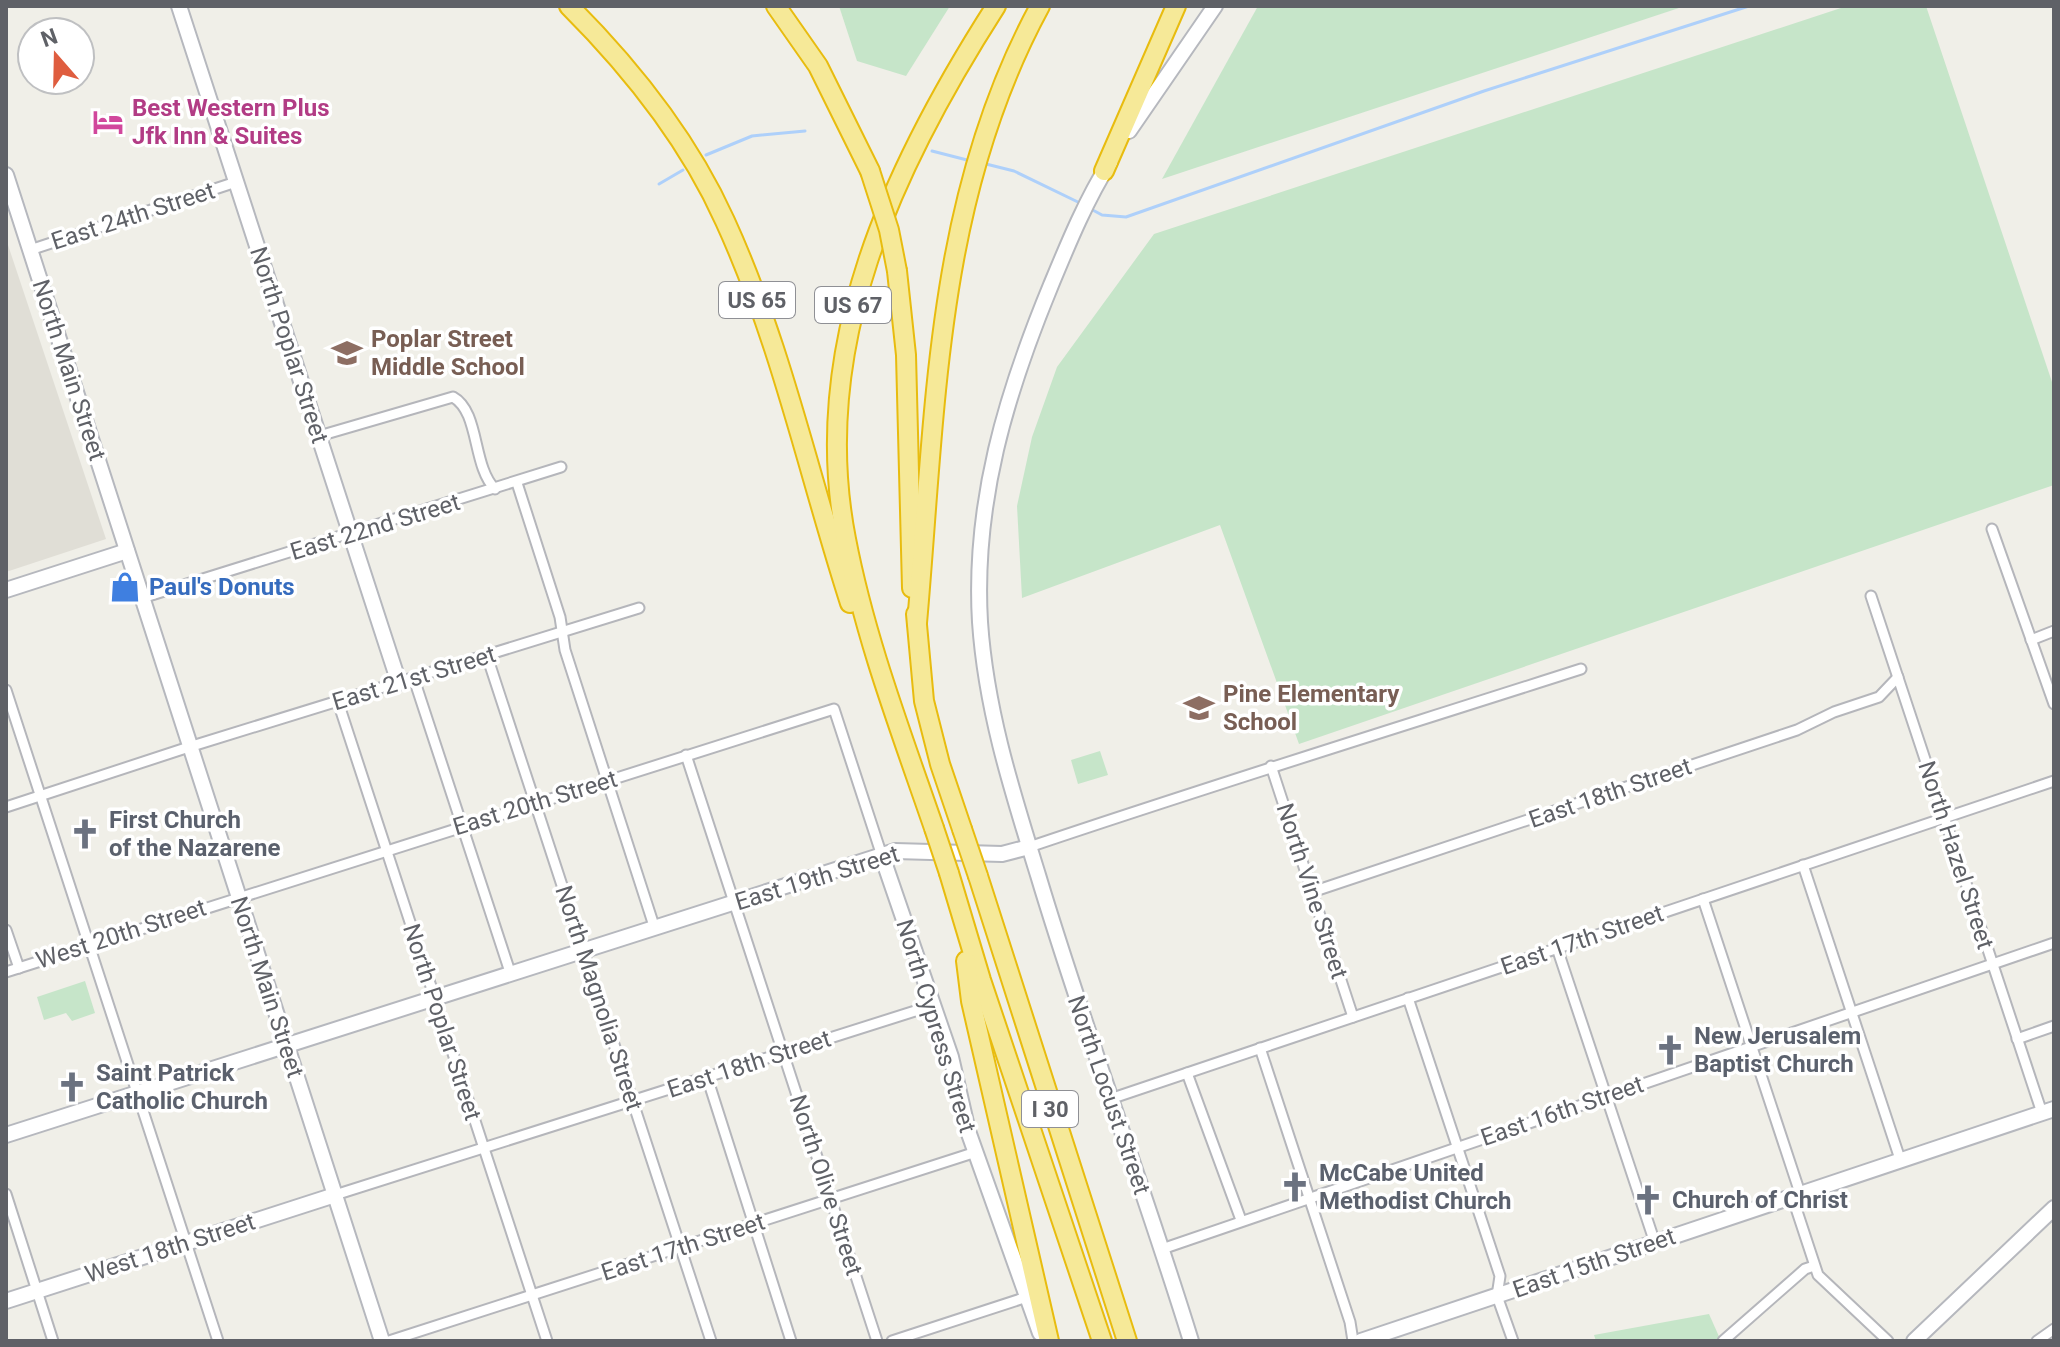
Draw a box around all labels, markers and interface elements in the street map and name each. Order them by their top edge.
north arrow [16,16,96,96]
text: N [38,23,61,52]
place label: Best Western Plus Jfk Inn & Suites [132,94,330,150]
hotel icon: Best Western Plus Jfk Inn & Suites [91,105,125,139]
street label: East 24th Street [48,176,218,256]
street label: North Poplar Street [244,243,334,447]
street label: North Main Street [26,276,112,464]
road number: US 65 [719,282,795,318]
road number: US 67 [815,287,891,323]
place label: Poplar Street Middle School [371,325,525,381]
school or university icon: Poplar Street Middle School [330,336,364,370]
street label: East 22nd Street [287,488,463,566]
shop icon: Paul's Donuts [108,570,142,604]
place label: Paul's Donuts [149,573,295,601]
street label: East 21st Street [329,640,499,716]
place label: Pine Elementary School [1223,680,1400,736]
school or university icon: Pine Elementary School [1182,691,1216,725]
street label: East 18th Street [1525,752,1695,834]
street label: North Hazel Street [1912,757,2000,953]
street label: East 20th Street [450,765,621,841]
street label: North Vine Street [1270,800,1354,982]
place label: First Church of the Nazarene [109,806,280,862]
church icon: First Church of the Nazarene [68,817,102,851]
street label: East 19th Street [732,840,903,916]
street label: North Magnolia Street [549,882,649,1114]
street label: West 20th Street [32,893,210,975]
street label: North Main Street [224,893,310,1081]
street label: East 17th Street [1497,899,1667,981]
street label: North Cypress Street [890,916,982,1136]
street label: North Poplar Street [397,920,487,1124]
street label: North Locust Street [1062,992,1156,1198]
place label: New Jerusalem Baptist Church [1694,1022,1861,1078]
street label: East 18th Street [664,1024,834,1104]
church icon: New Jerusalem Baptist Church [1653,1033,1687,1067]
place label: Saint Patrick Catholic Church [96,1059,268,1115]
church icon: Saint Patrick Catholic Church [55,1070,89,1104]
street label: East 16th Street [1477,1070,1647,1152]
street label: North Olive Street [784,1091,868,1279]
road number: I 30 [1022,1091,1078,1127]
place label: McCabe United Methodist Church [1319,1159,1511,1215]
church icon: McCabe United Methodist Church [1278,1170,1312,1204]
church icon: Church of Christ [1631,1183,1665,1217]
place label: Church of Christ [1672,1186,1848,1214]
street label: West 18th Street [81,1207,259,1289]
street label: East 17th Street [598,1207,768,1287]
street label: East 15th Street [1509,1222,1679,1304]

